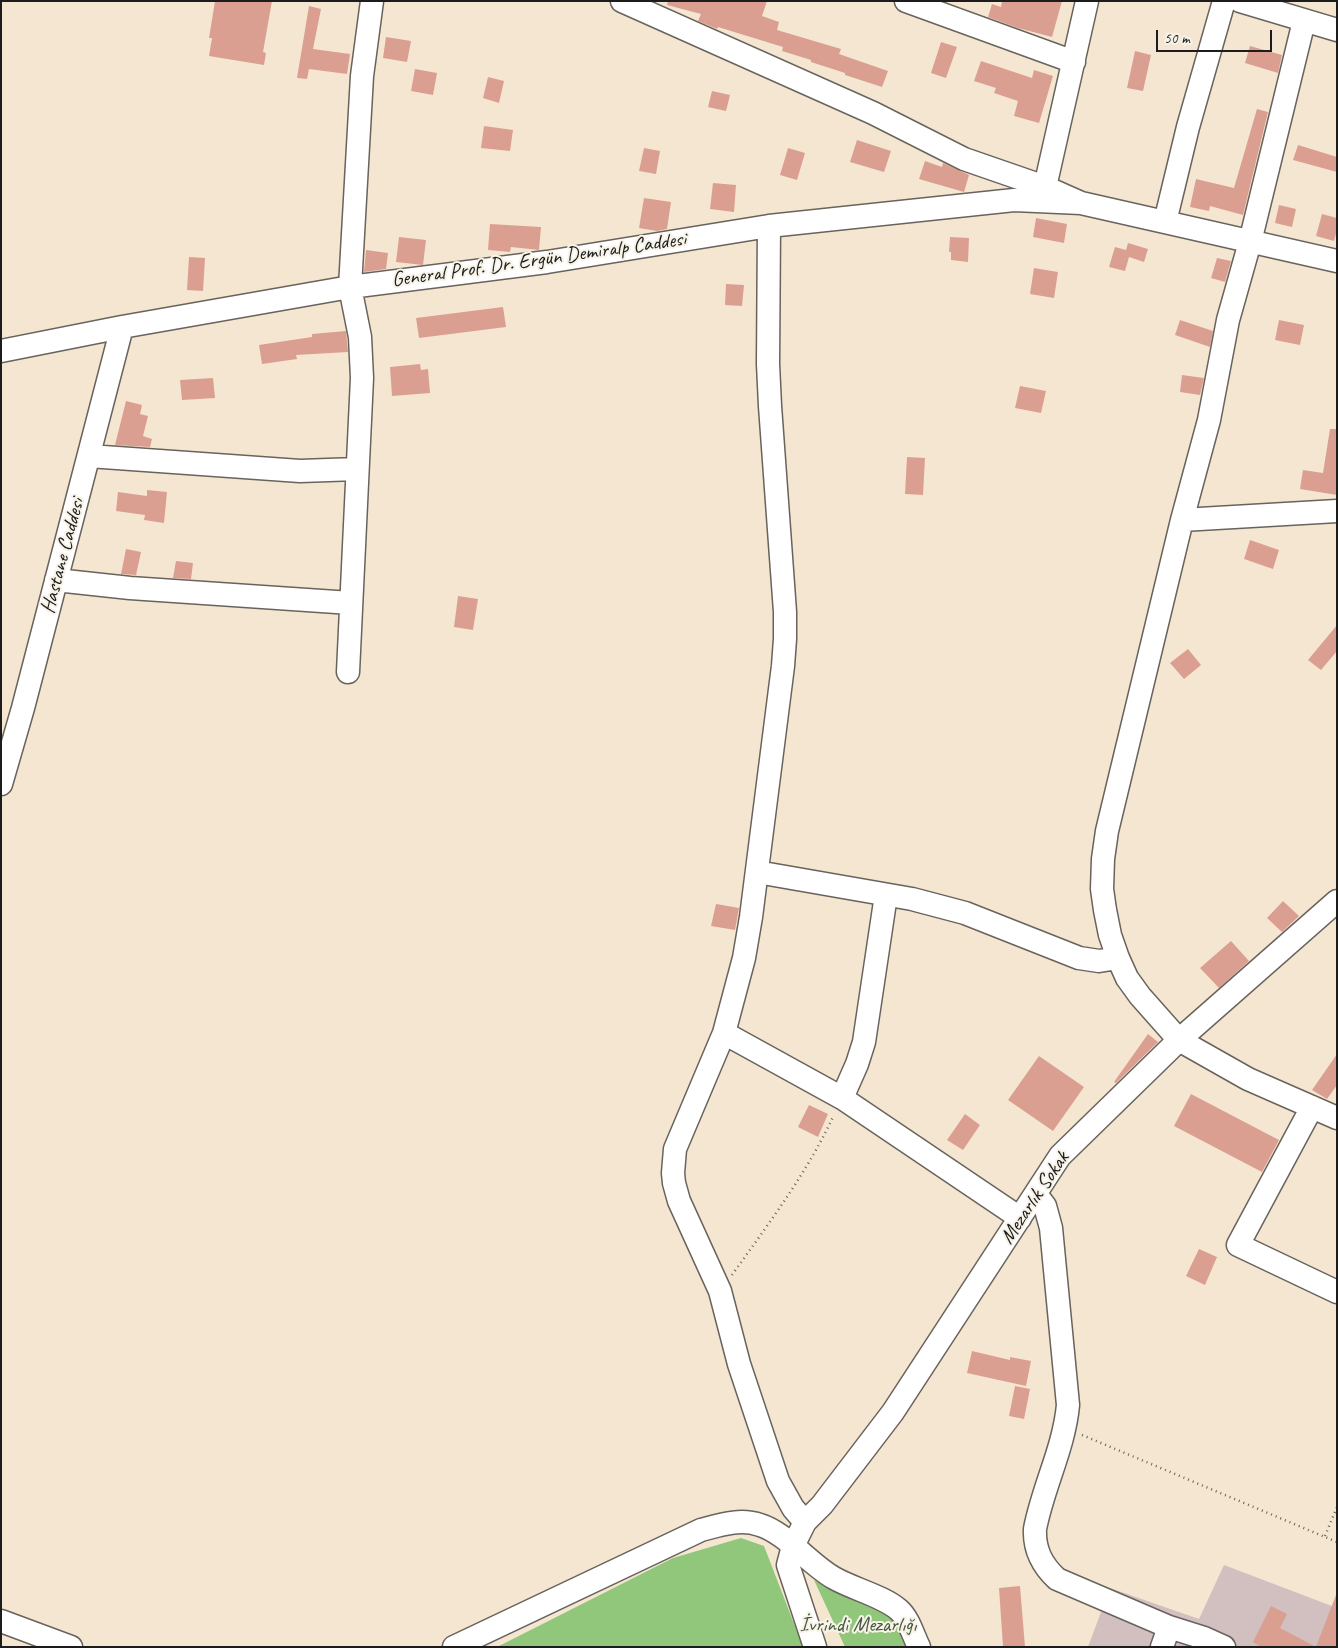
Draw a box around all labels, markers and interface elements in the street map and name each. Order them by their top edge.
scale bar [1158,20,1274,52]
text: 50 m [1164,29,1190,48]
street label: General Prof. Dr. Ergün Demiralp Caddesi [390,227,688,293]
street label: Hastane Caddesi [36,496,90,616]
street label: Mezarlık Sokak [995,1147,1075,1249]
park label: İvrindi Mezarlığı [800,1612,916,1638]

